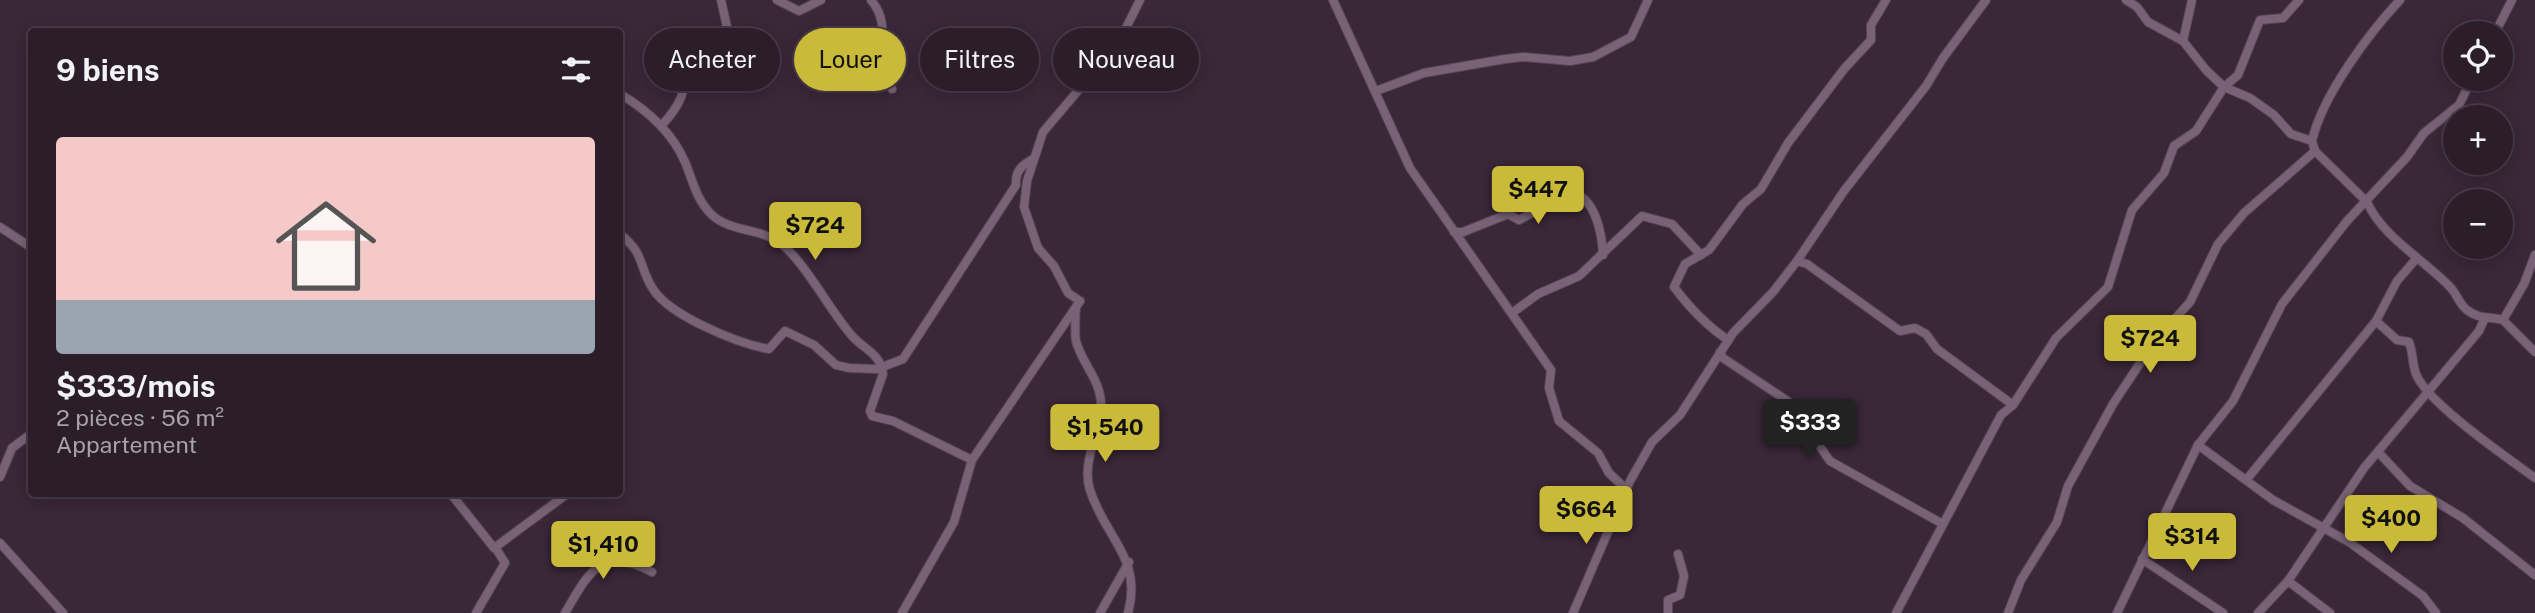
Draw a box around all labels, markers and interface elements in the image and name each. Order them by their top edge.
map controls [2443,21,2513,259]
button: locate [2443,21,2513,91]
chip: Acheter [644,28,780,91]
chip: Louer [794,28,906,91]
chip: Filtres [920,28,1039,91]
chip: Nouveau [1053,28,1199,91]
icon: filters [557,51,595,89]
text: 9 biens [56,52,160,88]
button: + [2443,105,2513,175]
pin: $447 [1497,166,1579,226]
text: $447 [1508,175,1568,202]
icon: home [263,183,389,309]
button: − [2443,189,2513,259]
pin: $724 [774,202,856,262]
text: $724 [785,211,845,238]
pin: $724 [2109,316,2191,375]
text: $724 [2120,324,2180,351]
text: $333/mois [56,368,215,404]
pin: $333 [1769,400,1851,459]
text: 2 pièces · 56 m² [56,404,224,431]
pin: $1,540 [1048,405,1162,464]
text: $333 [1779,408,1841,435]
text: $1,540 [1066,413,1144,440]
text: Appartement [56,431,197,458]
pin: $664 [1545,486,1627,546]
text: $664 [1556,495,1616,522]
pin: $400 [2350,496,2432,555]
text: $400 [2361,504,2421,531]
pin: $314 [2151,514,2233,573]
pin: $1,410 [546,522,660,581]
text: $314 [2164,522,2220,549]
text: $1,410 [567,530,639,557]

